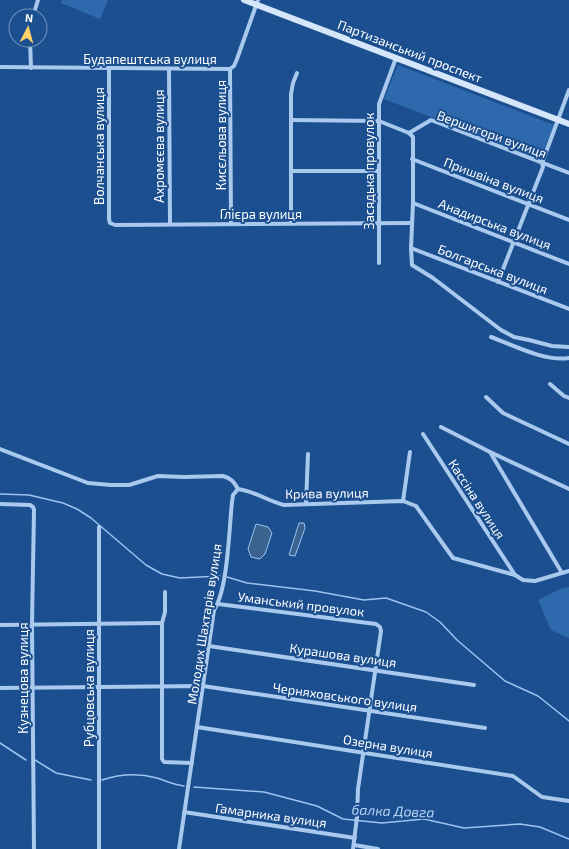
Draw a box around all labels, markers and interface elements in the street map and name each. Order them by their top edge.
north arrow [8,8,48,48]
text: N [24,11,34,24]
street label: Партизанський проспект [335,16,485,86]
street label: Будапештська вулиця [83,51,217,67]
street label: Кисєльова вулиця [213,80,229,190]
street label: Волчанська вулиця [91,87,107,205]
street label: Ахромєєва вулиця [151,89,167,203]
street label: Вершигори вулиця [435,107,549,161]
street label: Засядька провулок [361,113,377,229]
street label: Пришвіна вулиця [442,154,546,206]
street label: Анадирська вулиця [437,195,553,253]
street label: Глієра вулиця [220,206,302,222]
street label: Болгарська вулиця [436,241,550,297]
street label: Кассіна вулиця [445,456,509,542]
street label: Крива вулиця [285,484,369,502]
street label: Молодих Шахтарів вулиця [183,543,225,705]
street label: Уманський провулок [237,588,365,620]
street label: Кузнецова вулиця [15,622,31,734]
street label: Рубцовська вулиця [81,629,97,747]
street label: Курашова вулиця [289,640,397,670]
street label: Черняховського вулиця [272,679,418,715]
street label: Озерна вулиця [342,731,434,761]
street label: Гамарника вулиця [214,799,328,831]
water label: балка Довга [351,801,435,820]

